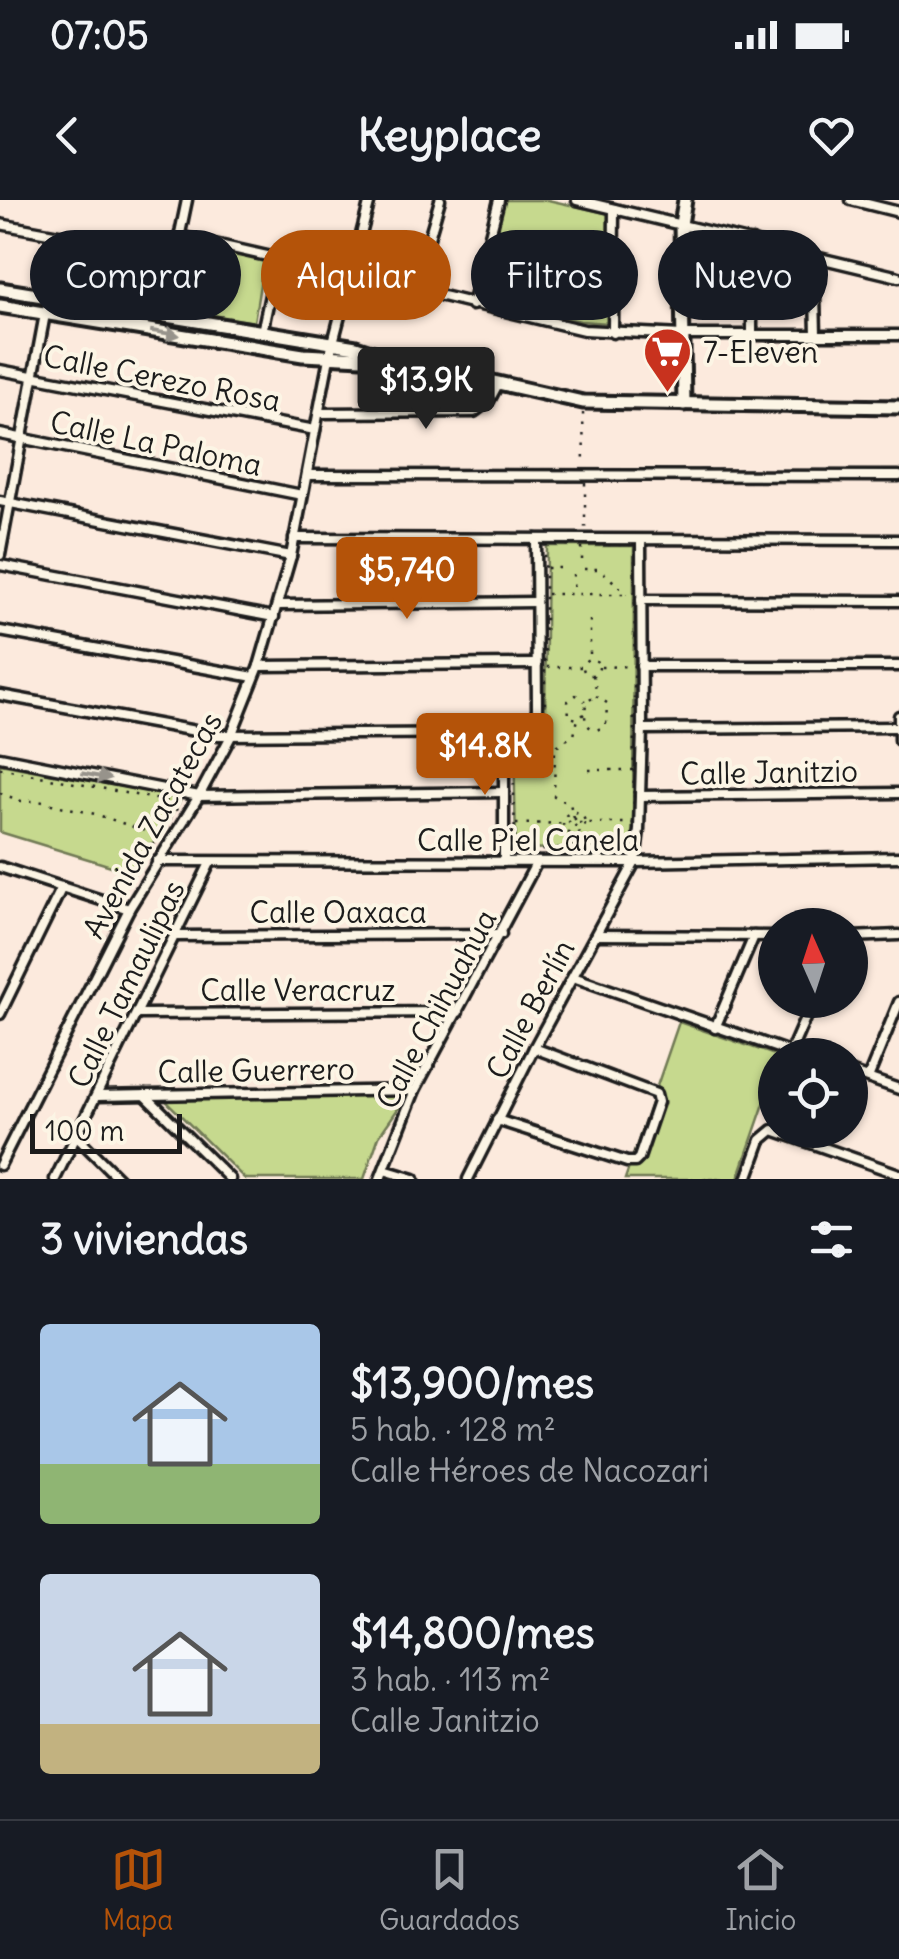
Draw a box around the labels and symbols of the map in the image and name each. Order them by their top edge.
one-way arrow [150,326,182,341]
supermarket icon: 7-Eleven [642,326,694,394]
place label: 7-Eleven [703,333,818,371]
street label: Calle Cerezo Rosa [40,336,284,420]
pin: $13.9K [345,347,507,432]
street label: Calle La Paloma [47,402,265,484]
pin: $5,740 [326,537,488,622]
street label: Avenida Zacatecas [74,705,230,945]
pin: $14.8K [404,713,566,798]
street label: Calle Janitzio [680,751,858,793]
one-way arrow [81,769,112,784]
street label: Calle Piel Canela [417,821,639,859]
street label: Calle Tamaulipas [59,874,193,1094]
street label: Calle Oaxaca [249,893,427,931]
street label: Calle Chihuahua [367,903,505,1115]
north arrow [758,908,868,1018]
street label: Calle Berlín [477,933,583,1085]
street label: Calle Veracruz [200,971,396,1009]
street label: Calle Guerrero [157,1049,355,1091]
scale bar [30,1109,182,1154]

